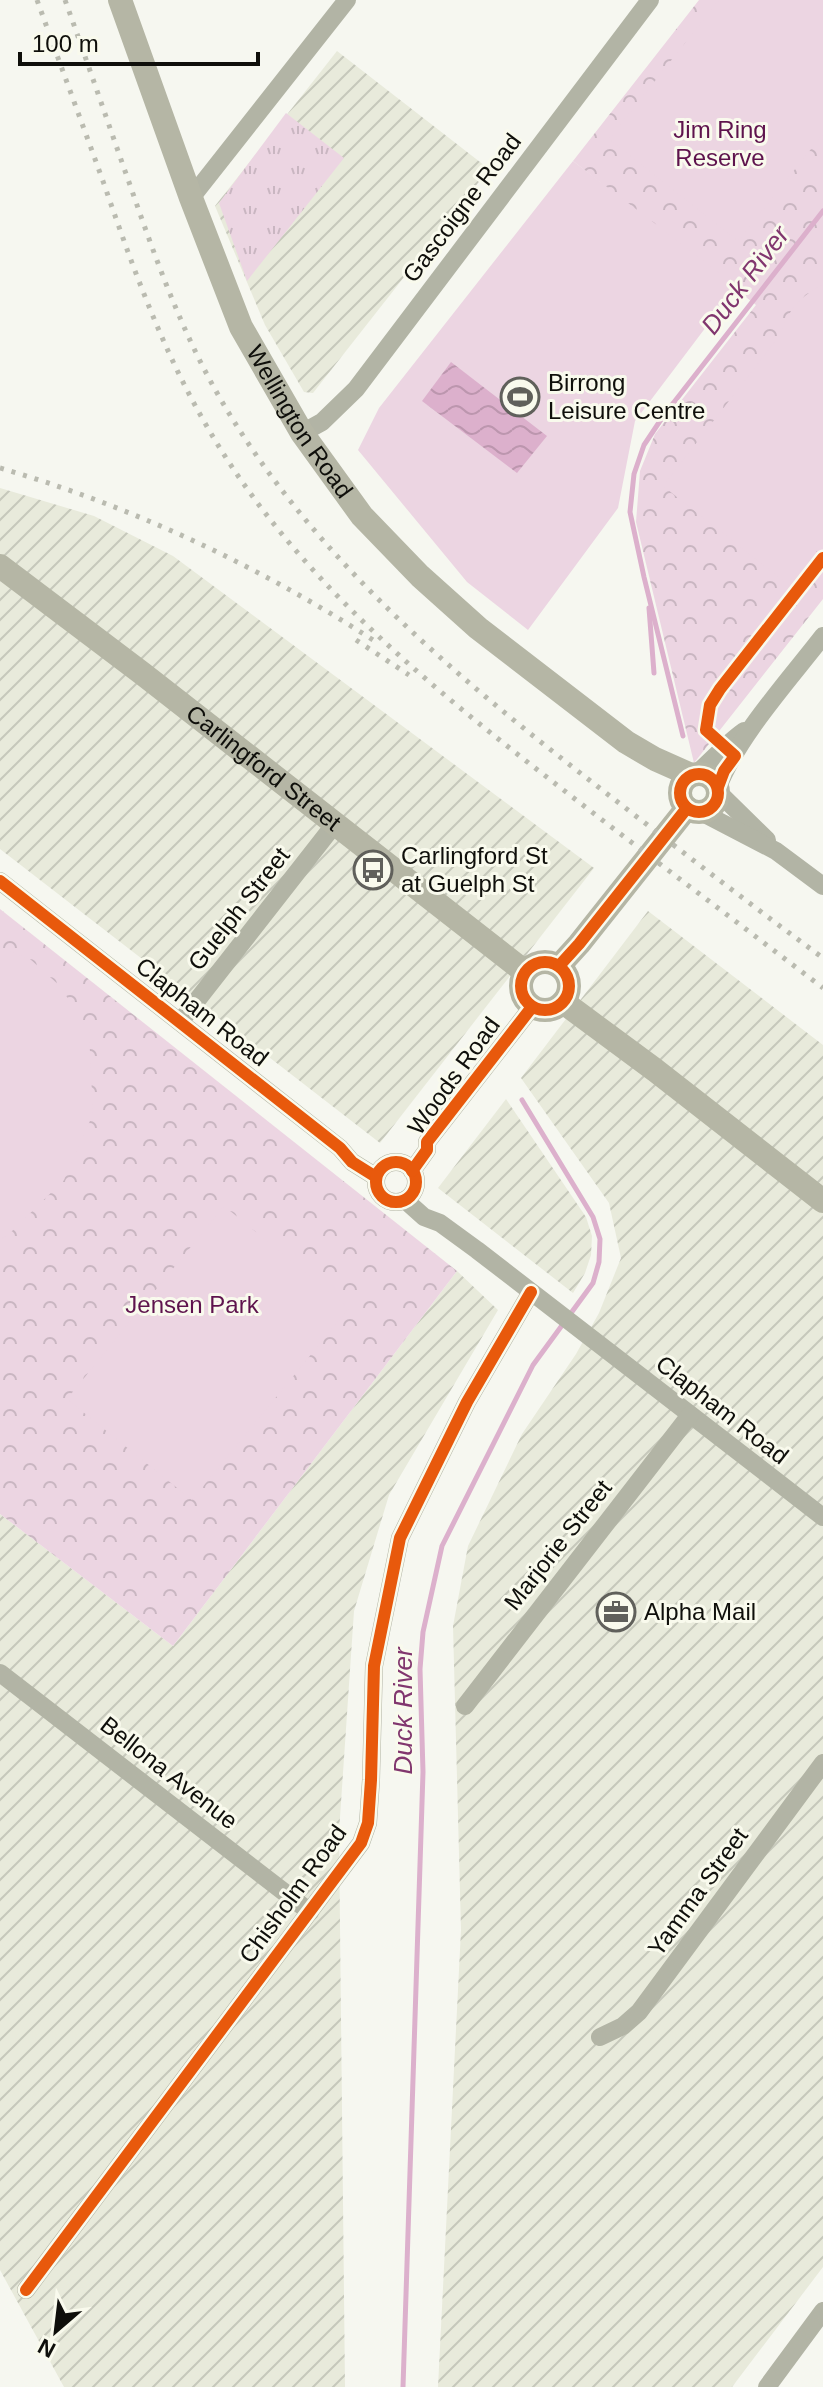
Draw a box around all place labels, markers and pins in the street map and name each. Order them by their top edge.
place label: Birrong Leisure Centre [548,369,705,424]
sports icon: Birrong Leisure Centre [499,376,541,418]
place label: Carlingford St at Guelph St [401,842,548,897]
bus stop icon: Carlingford St at Guelph St [352,849,394,891]
office icon: Alpha Mail [595,1591,637,1633]
place label: Alpha Mail [644,1598,756,1625]

